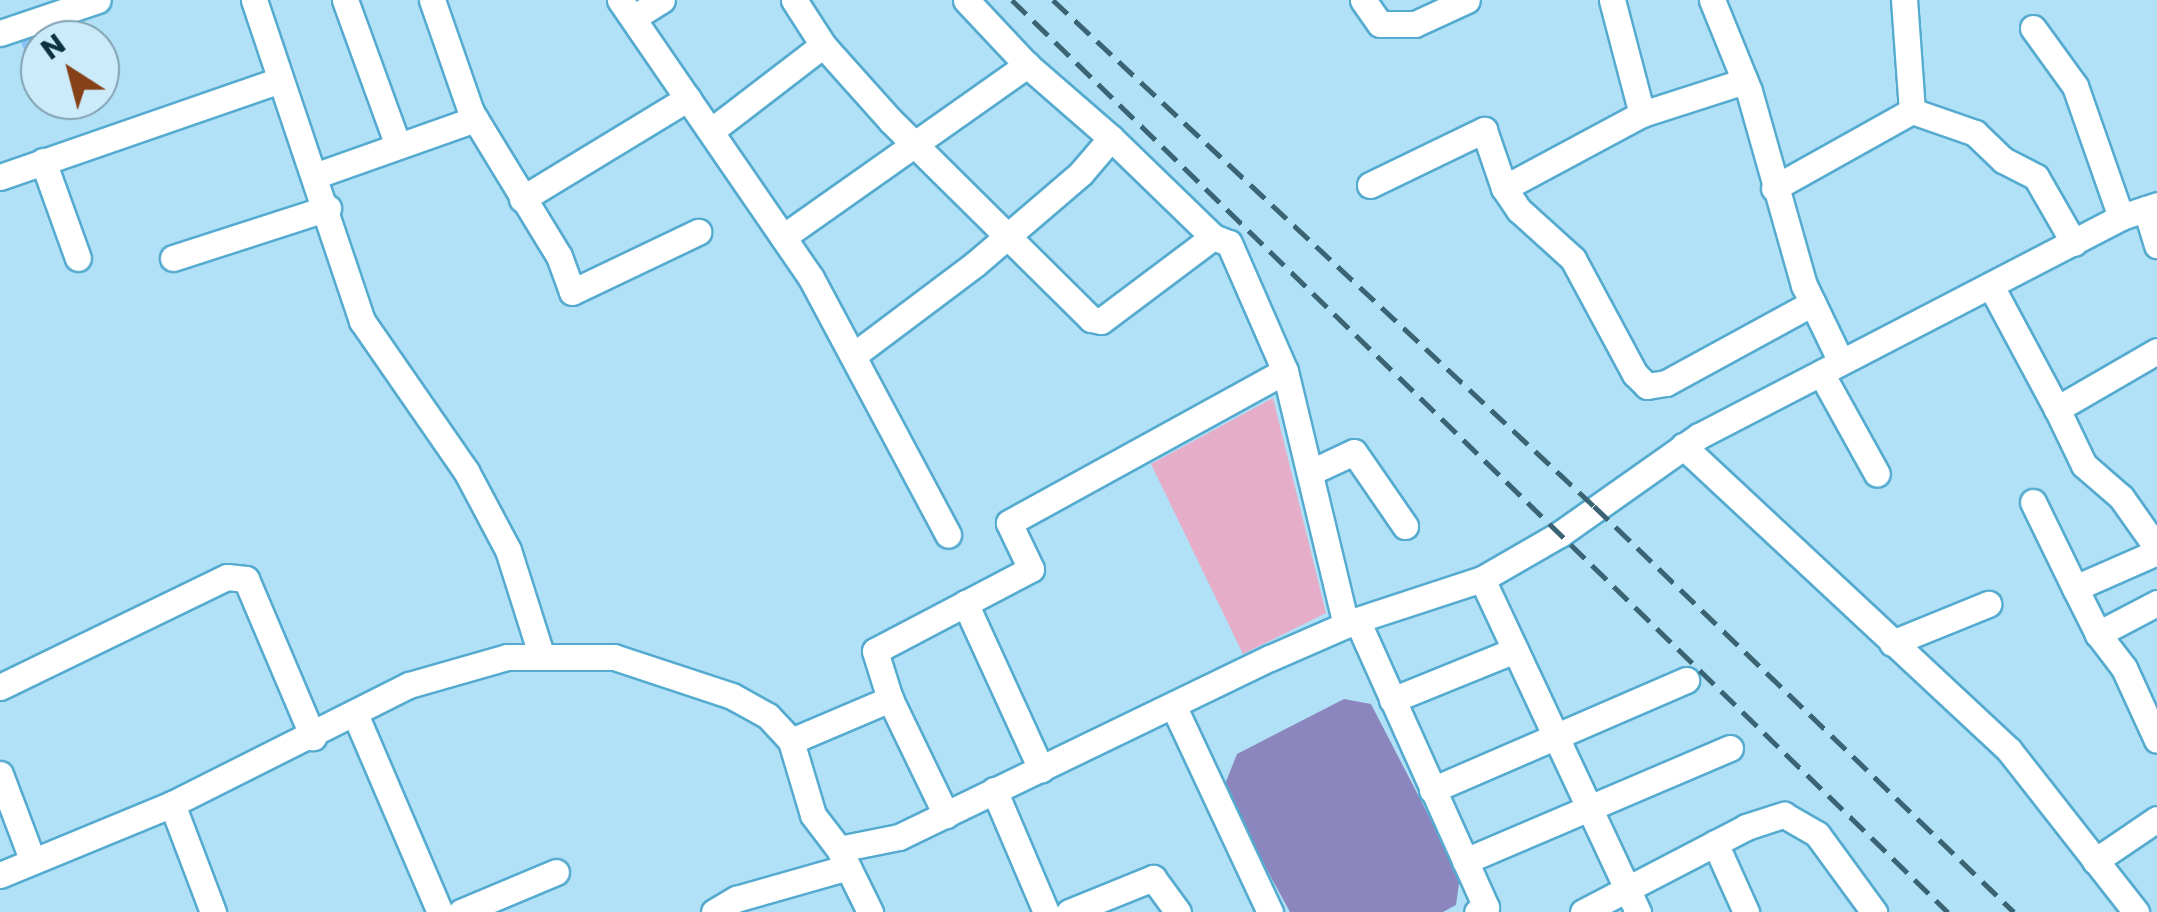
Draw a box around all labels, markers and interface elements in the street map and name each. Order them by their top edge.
north arrow [20,20,120,120]
text: N [33,25,73,69]

